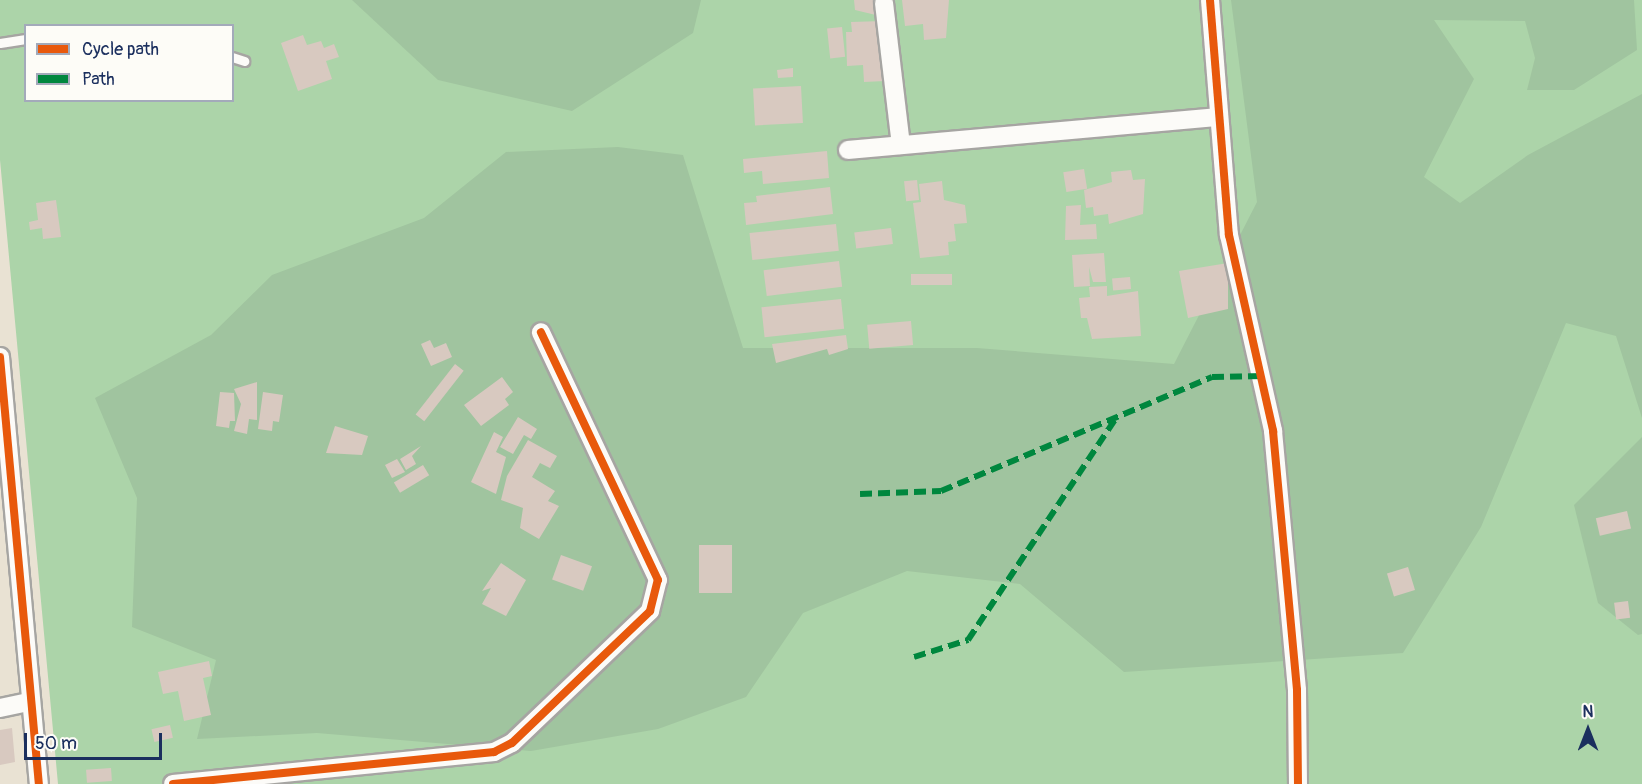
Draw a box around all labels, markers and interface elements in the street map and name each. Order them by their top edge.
legend [24,24,234,102]
text: Cycle path [82,38,159,61]
text: Path [82,68,115,91]
north arrow [1558,700,1618,760]
text: N [1583,702,1593,722]
scale bar [27,721,165,759]
text: 50 m [35,732,77,755]

